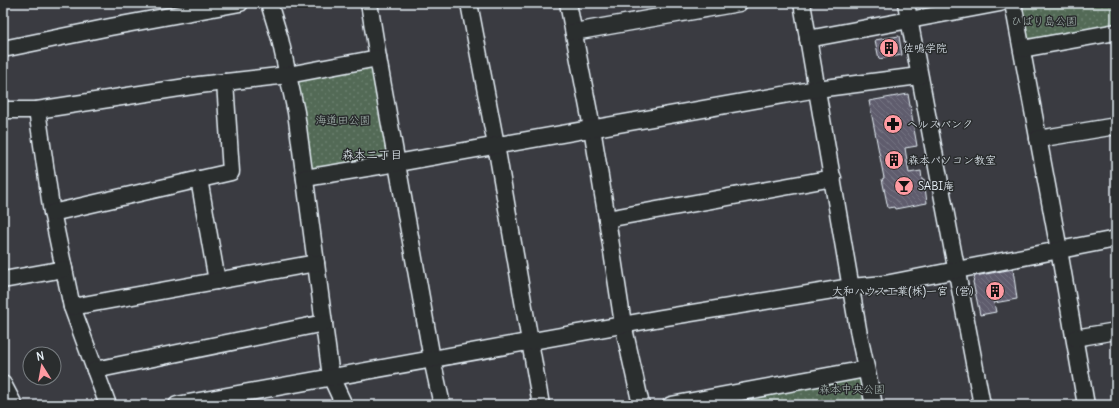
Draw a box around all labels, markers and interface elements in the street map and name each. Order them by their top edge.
park label: ひばり島公園 [1011,14,1077,28]
building icon: 佐鳴学院 [878,37,900,59]
place label: 佐鳴学院 [903,41,947,55]
park label: 海道田公園 [316,113,371,127]
pharmacy icon: ヘルスバンク [882,113,904,135]
place label: ヘルスバンク [907,117,973,131]
district label: 森本二丁目 [342,147,402,162]
building icon: 森本パソコン教室 [883,149,905,171]
place label: 森本パソコン教室 [908,153,996,167]
bar icon: SABI庵 [893,175,915,197]
place label: SABI庵 [918,179,954,193]
building icon: 大和ハウス工業(株)一宮（営） [984,280,1006,302]
place label: 大和ハウス工業(株)一宮（営） [832,284,981,298]
north arrow [22,346,62,386]
text: N [35,349,45,364]
park label: 森本中央公園 [819,382,885,396]

